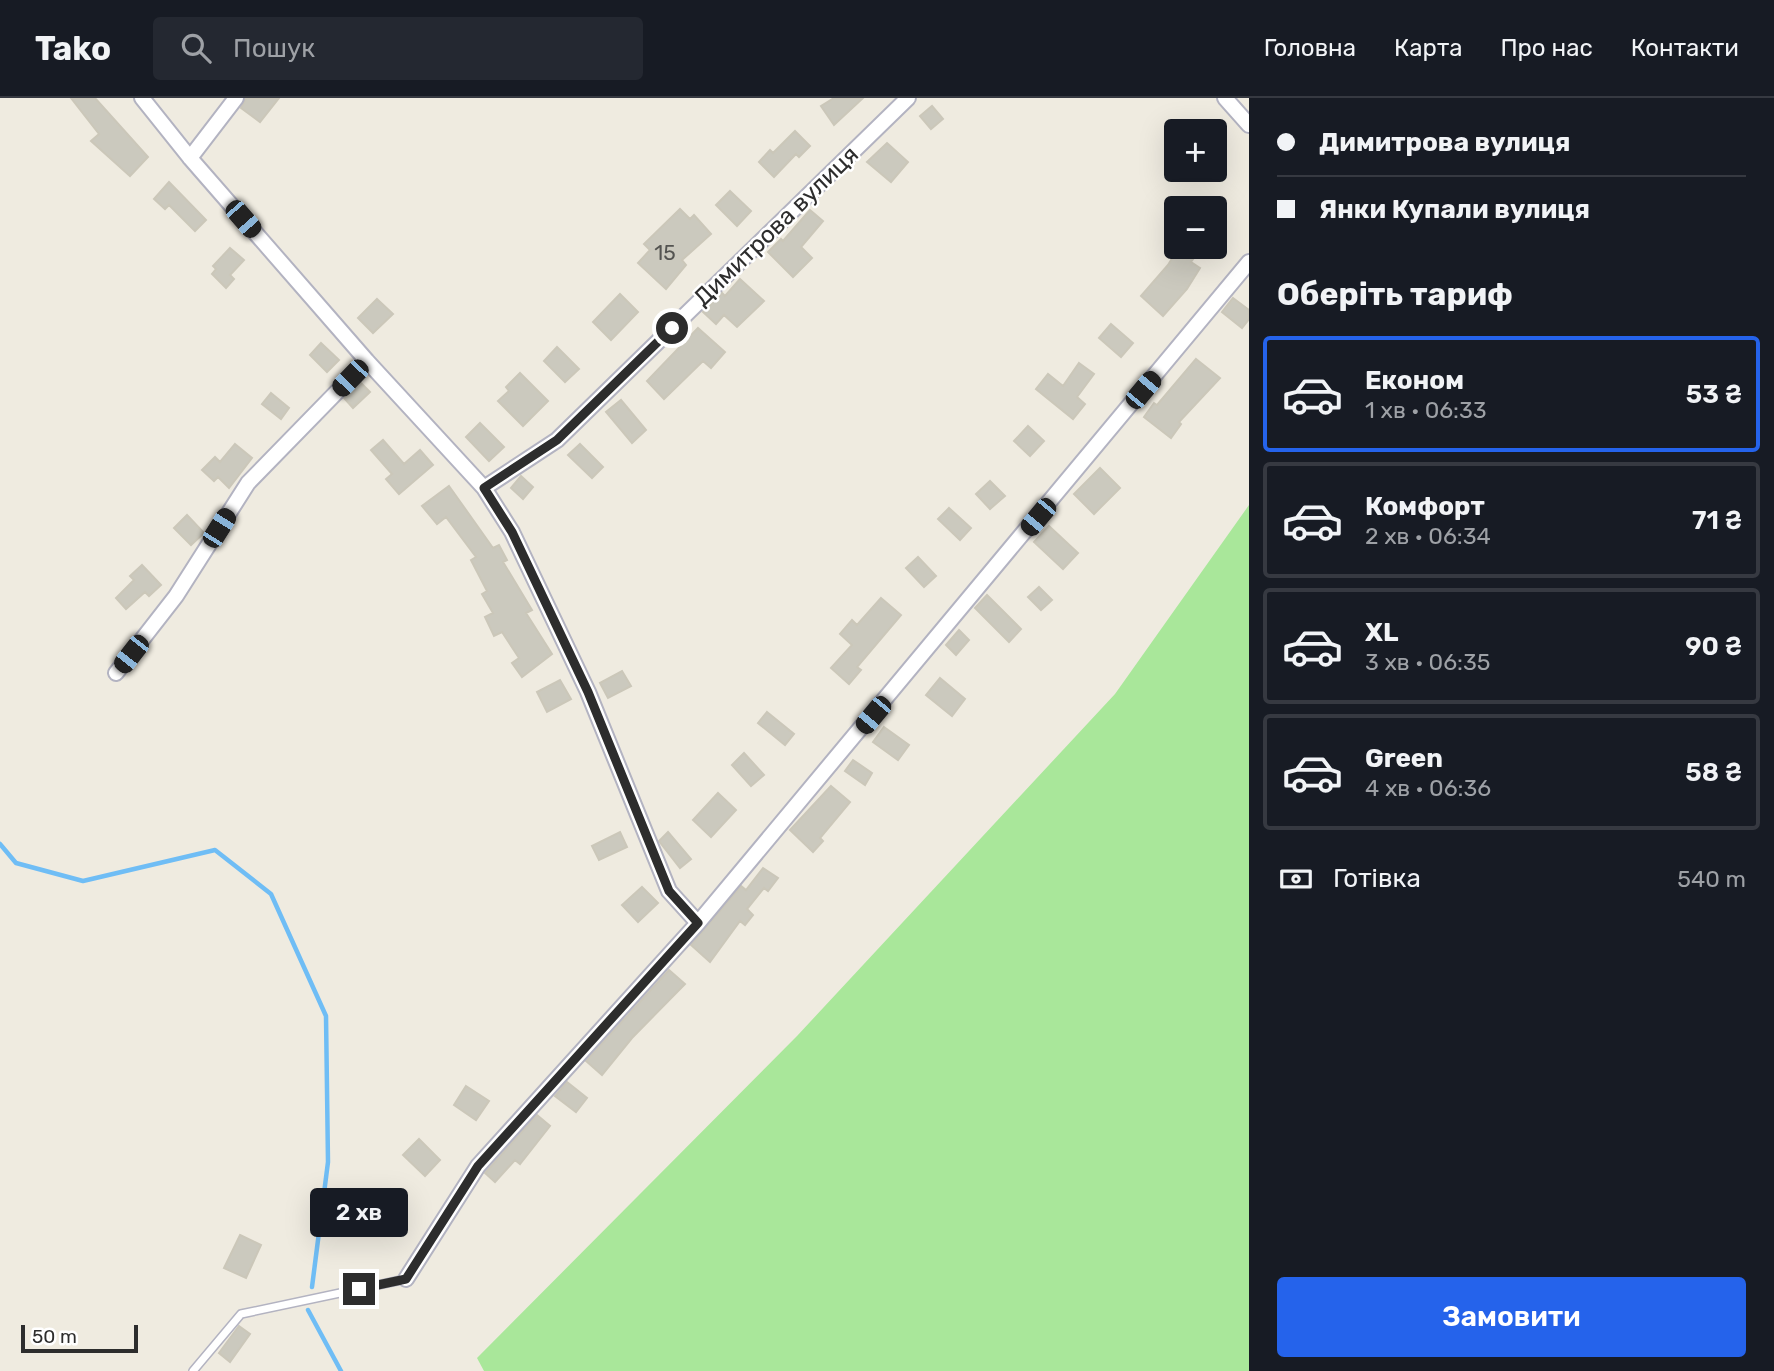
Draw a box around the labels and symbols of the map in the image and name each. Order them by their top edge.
street label: Димитрова вулиця [688,140,864,312]
car [222,196,265,242]
house number: 15 [654,240,676,265]
route start [656,312,688,344]
car [328,356,373,400]
car [1122,367,1165,413]
car [1017,494,1060,540]
car [199,505,240,551]
car [110,631,153,677]
car [852,692,895,738]
callout: 2 хв [310,1188,408,1236]
route end [343,1273,375,1305]
scale bar [21,1322,138,1354]

